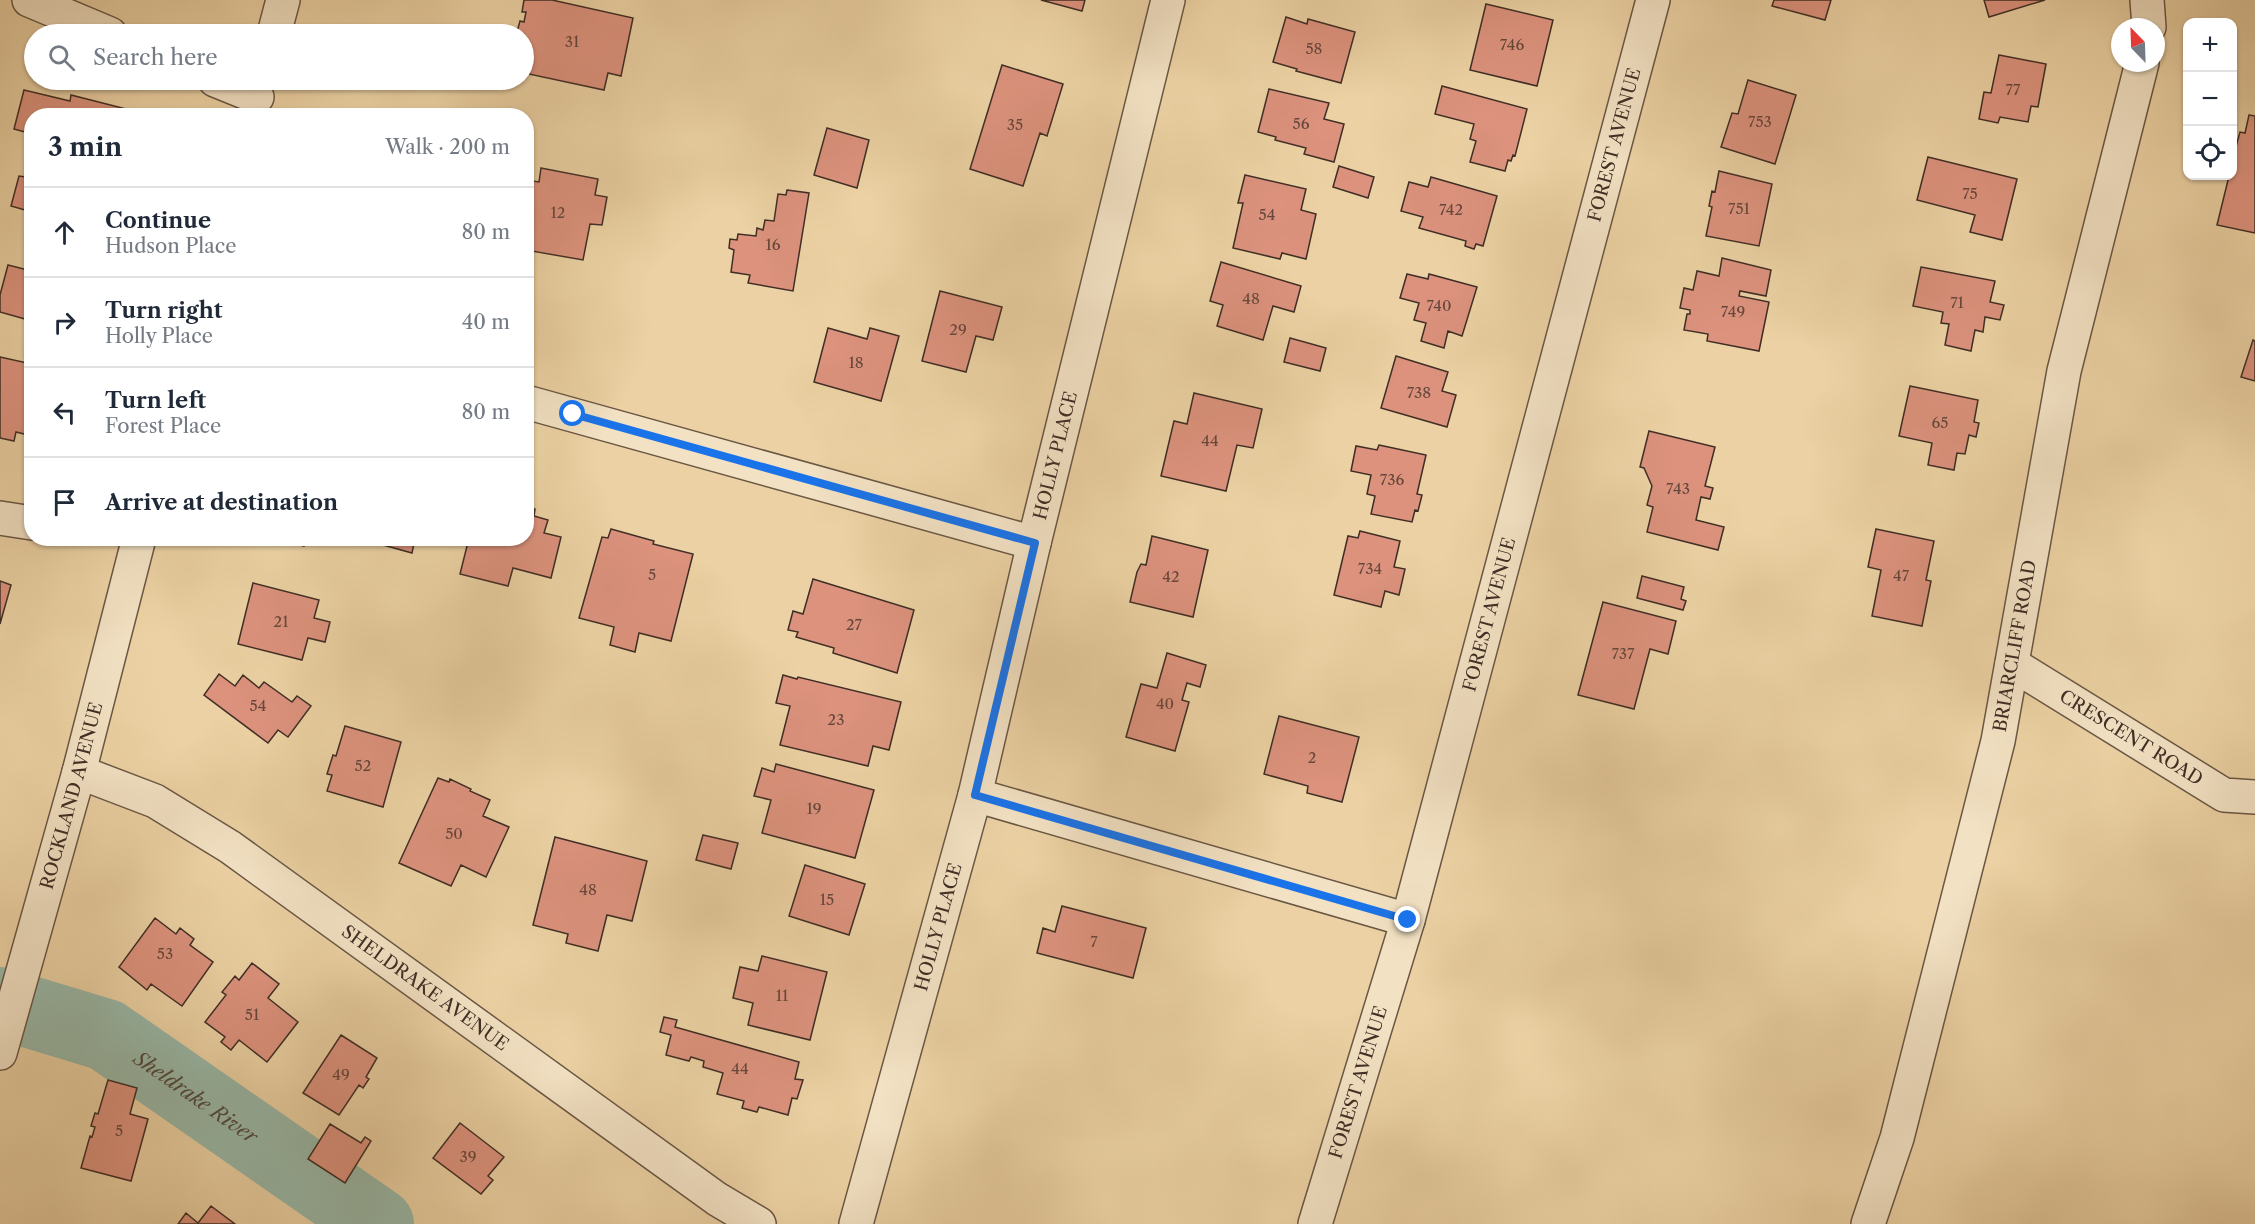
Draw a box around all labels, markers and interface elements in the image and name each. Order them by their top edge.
north arrow [2111,18,2165,72]
map controls [2183,18,2237,180]
button: + [2183,18,2237,72]
search box [24,24,534,90]
house number: 31 [565,32,580,51]
house number: 746 [1500,35,1524,54]
house number: 58 [1305,39,1323,58]
icon: search [45,41,78,74]
text: Search here [93,44,218,71]
street label: FOREST AVENUE [1583,66,1645,224]
button: − [2183,72,2237,126]
house number: 77 [2006,80,2021,99]
house number: 753 [1748,112,1772,131]
house number: 56 [1293,114,1310,133]
house number: 35 [1007,115,1023,134]
button: locate [2183,126,2237,180]
text: 3 min [48,131,122,163]
text: Walk · 200 m [385,135,510,159]
house number: 75 [1962,184,1978,203]
house number: 751 [1728,199,1751,218]
house number: 742 [1439,200,1463,219]
house number: 12 [551,203,565,222]
house number: 54 [1259,205,1275,224]
text: Continue [105,207,211,234]
icon: ahead [48,216,81,249]
text: 80 m [462,220,510,244]
text: Hudson Place [105,234,237,258]
house number: 16 [765,235,781,254]
house number: 48 [1242,289,1260,308]
house number: 71 [1950,293,1965,312]
house number: 740 [1426,296,1452,315]
text: Turn right [105,297,223,324]
house number: 749 [1721,302,1745,321]
icon: right [48,306,81,339]
text: 40 m [462,310,510,334]
house number: 29 [949,320,967,339]
text: Holly Place [105,324,213,348]
house number: 18 [848,353,864,372]
house number: 738 [1407,383,1431,402]
text: Turn left [105,387,206,414]
street label: HOLLY PLACE [1029,389,1082,522]
icon: left [48,396,81,429]
text: 80 m [462,400,510,424]
route start [559,400,585,426]
house number: 65 [1932,413,1948,432]
text: Forest Place [105,414,221,438]
house number: 44 [1201,431,1219,450]
house number: 736 [1380,470,1404,489]
house number: 743 [1666,479,1690,498]
icon: arrive [48,486,81,519]
text: Arrive at destination [105,489,338,516]
street label: FOREST AVENUE [1458,535,1520,694]
street label: BRIARCLIFF ROAD [1989,558,2041,734]
house number: 734 [1358,559,1382,578]
house number: 5 [648,565,656,584]
house number: 47 [1893,566,1910,585]
house number: 42 [1162,567,1180,586]
house number: 21 [274,612,289,631]
house number: 27 [846,615,863,634]
house number: 737 [1611,644,1635,663]
street label: CRESCENT ROAD [2055,685,2207,790]
house number: 40 [1156,694,1174,713]
house number: 54 [250,696,266,715]
street label: ROCKLAND AVENUE [36,700,107,892]
house number: 23 [828,710,844,729]
house number: 2 [1308,748,1316,767]
house number: 52 [355,756,371,775]
house number: 19 [806,799,822,818]
house number: 50 [445,824,463,843]
street label: HOLLY PLACE [910,861,967,994]
house number: 48 [579,880,597,899]
house number: 15 [820,890,834,909]
route end [1394,906,1420,932]
street label: SHELDRAKE AVENUE [337,920,513,1056]
house number: 7 [1090,932,1098,951]
house number: 53 [157,944,173,963]
house number: 11 [776,986,789,1005]
street label: FOREST AVENUE [1325,1004,1392,1161]
house number: 51 [245,1005,260,1024]
water label: Sheldrake River [128,1045,264,1150]
house number: 44 [731,1059,749,1078]
house number: 49 [332,1065,350,1084]
house number: 5 [115,1121,123,1140]
house number: 39 [459,1147,477,1166]

